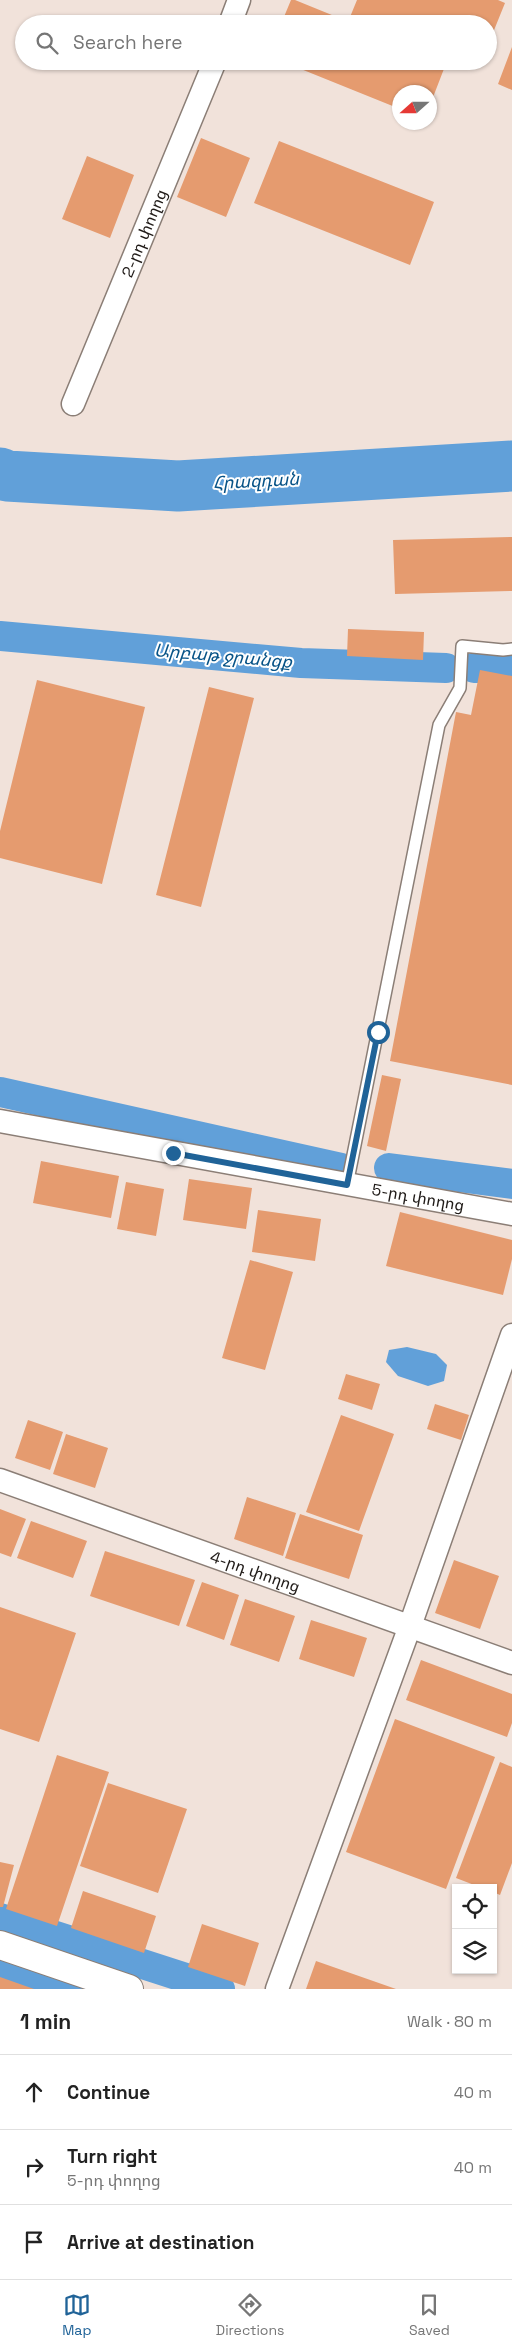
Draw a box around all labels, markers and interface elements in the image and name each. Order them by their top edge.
search box [15,15,497,70]
icon: search [33,29,61,57]
text: Search here [73,30,183,55]
north arrow [392,85,437,130]
street label: 2-րդ փողոց [117,186,172,281]
water label: Հրազդան [212,467,301,494]
water label: Արբաթ ջրանցք [153,638,294,673]
route start [367,1021,390,1044]
route end [162,1142,185,1165]
street label: 5-րդ փողոց [370,1179,466,1216]
street label: 4-րդ փողոց [207,1546,303,1597]
map controls [452,1884,497,1974]
button: locate [452,1884,497,1929]
button: layers [452,1929,497,1974]
text: 1 min [20,2008,71,2035]
text: Walk · 80 m [407,2011,492,2032]
icon: ahead [20,2078,48,2106]
text: Continue [67,2080,150,2105]
text: 40 m [454,2082,492,2103]
text: Turn right [67,2144,157,2169]
icon: right [20,2153,48,2181]
text: 40 m [454,2157,492,2178]
text: 5-րդ փողոց [67,2170,161,2191]
icon: arrive [20,2228,48,2256]
text: Arrive at destination [67,2230,255,2255]
tab: Map [62,2291,91,2339]
tab: Directions [216,2291,284,2339]
tab: Saved [409,2291,450,2339]

